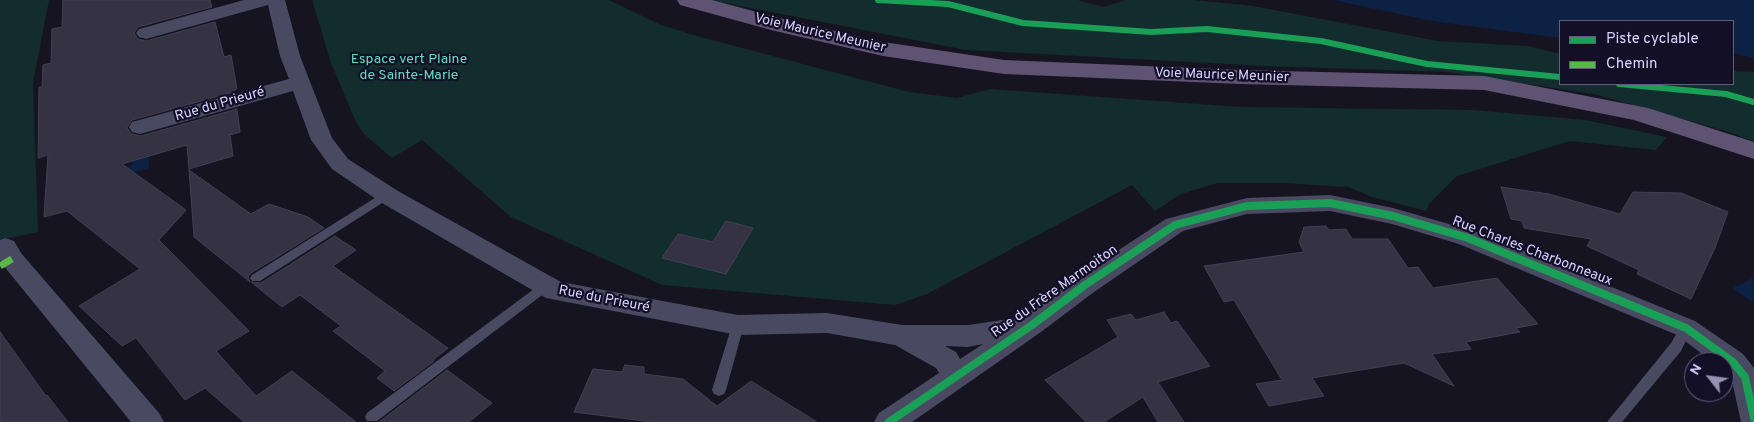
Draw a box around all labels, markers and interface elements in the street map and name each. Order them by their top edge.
street label: Voie Maurice Meunier [753,11,887,57]
legend [1559,20,1734,85]
text: Piste cyclable [1606,30,1699,49]
park label: Espace vert Plaine de Sainte-Marie [351,52,467,84]
text: Chemin [1606,55,1658,74]
street label: Voie Maurice Meunier [1155,65,1289,87]
street label: Rue du Prieuré [173,84,267,126]
street label: Rue Charles Charbonneaux [1449,214,1615,290]
street label: Rue du Frère Marmoiton [989,242,1121,342]
street label: Rue du Prieuré [557,283,651,317]
north arrow [1684,352,1734,402]
text: N [1687,361,1706,378]

